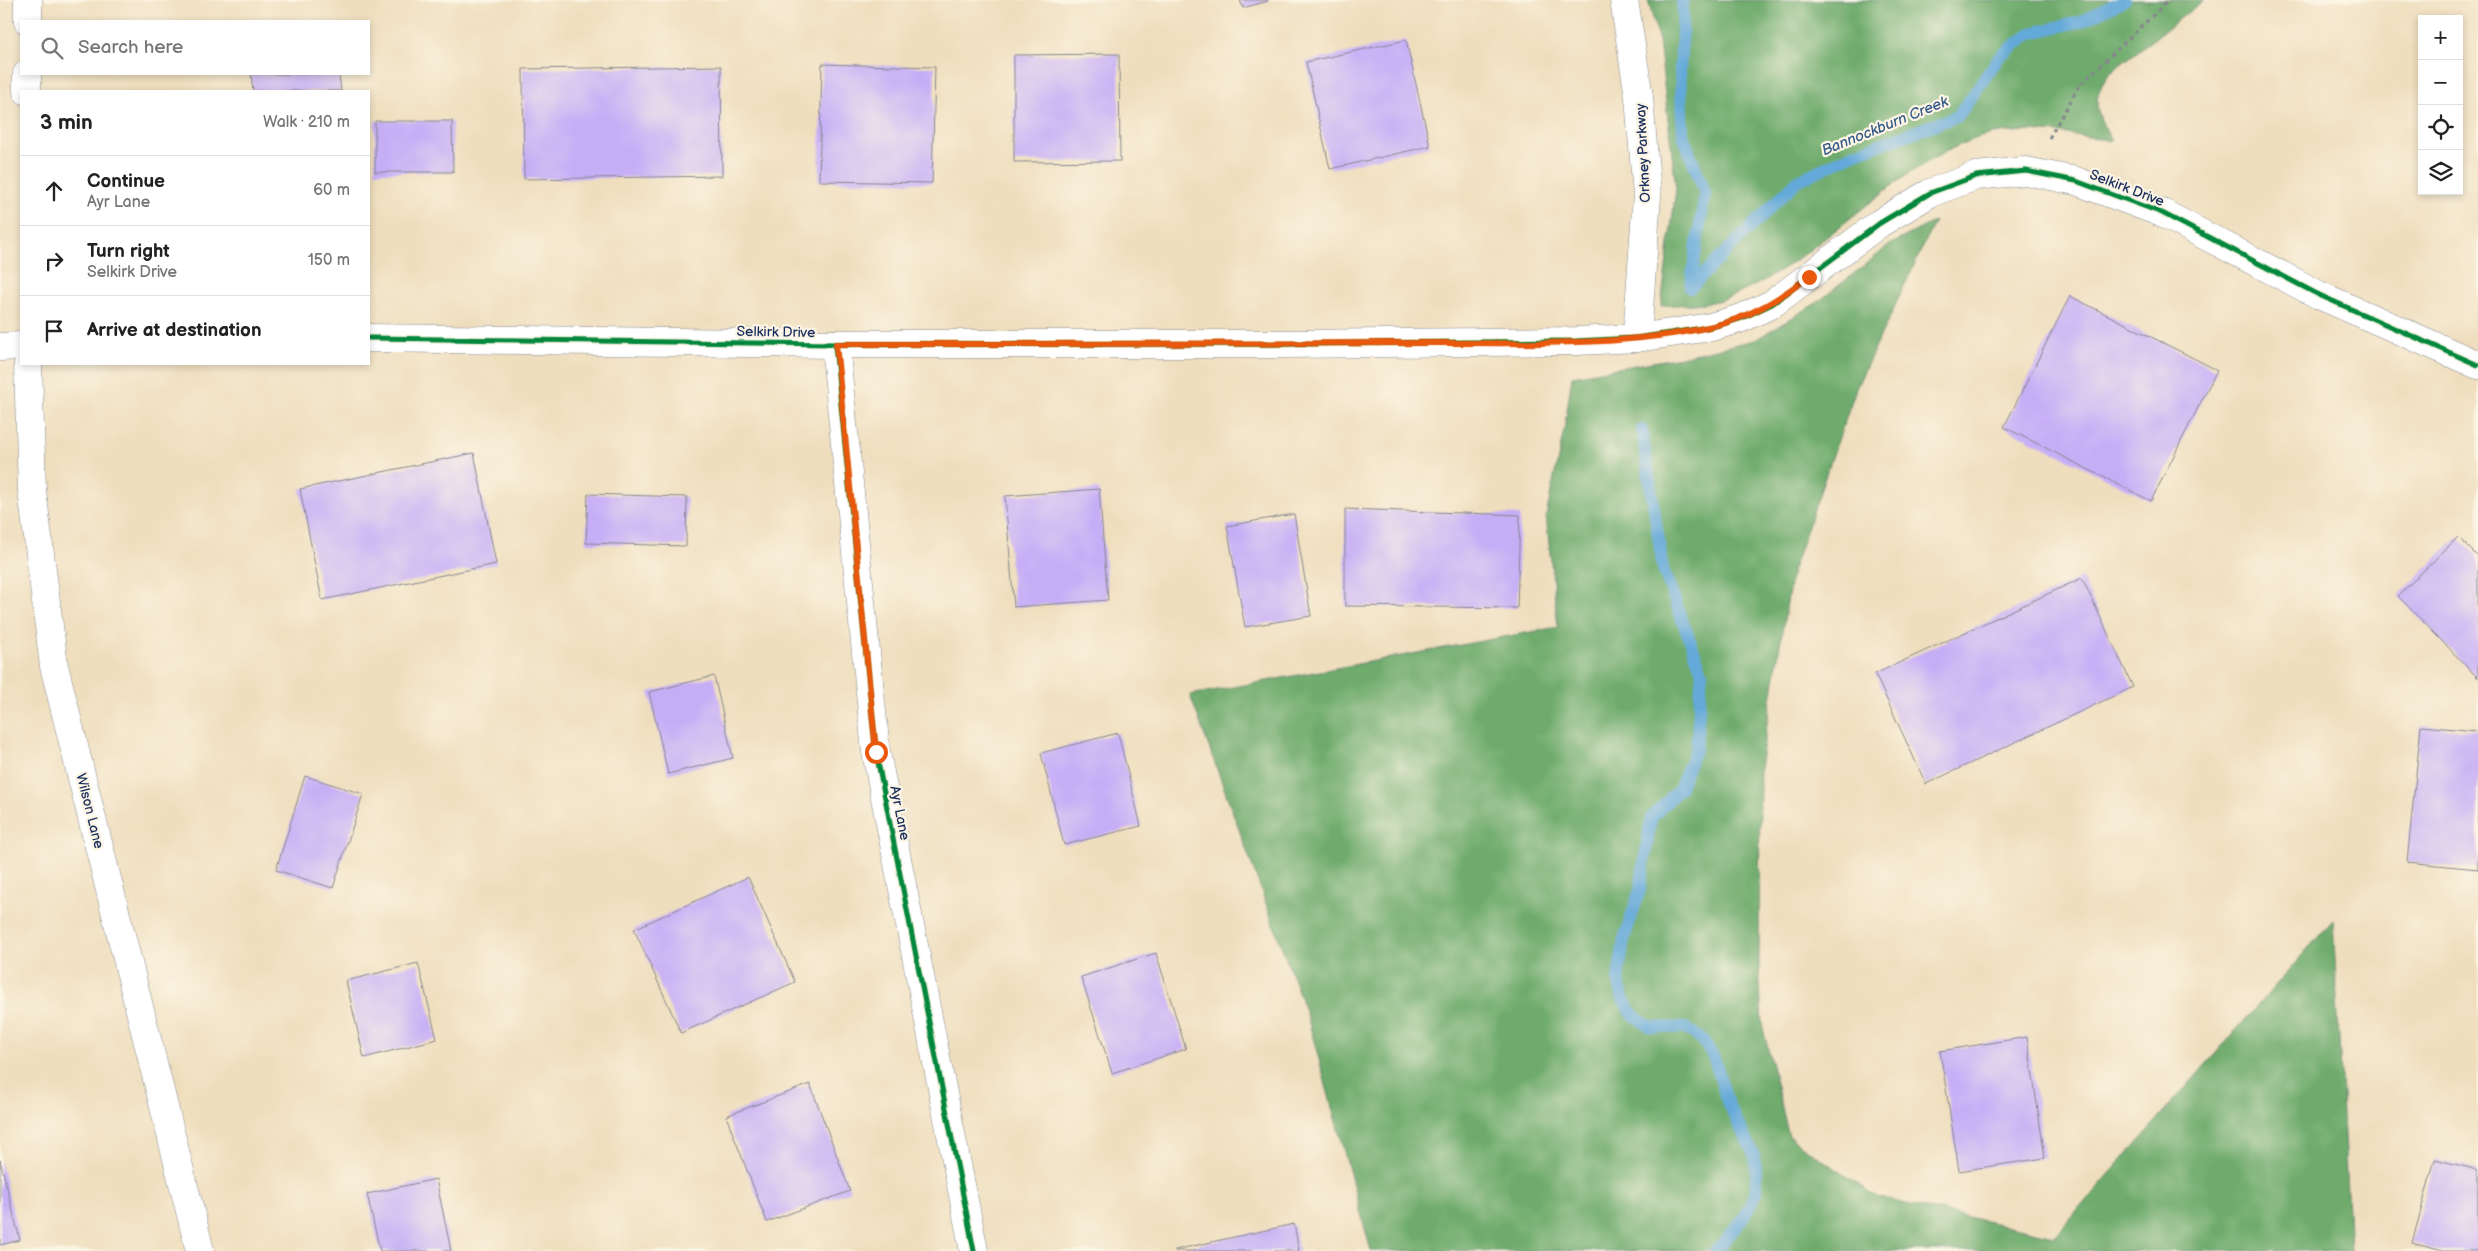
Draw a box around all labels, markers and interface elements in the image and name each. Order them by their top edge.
map controls [2418,15,2463,195]
button: + [2418,15,2463,60]
search box [20,20,370,75]
icon: search [38,34,66,62]
text: Search here [78,36,183,59]
button: − [2418,60,2463,105]
water label: Bannockburn Creek [1819,92,1952,160]
street label: Orkney Parkway [1632,102,1654,203]
button: locate [2418,105,2463,150]
text: 3 min [40,110,93,135]
text: Walk · 210 m [263,113,350,132]
button: layers [2418,150,2463,195]
street label: Selkirk Drive [2087,166,2167,210]
text: Continue [87,170,165,193]
icon: ahead [40,177,68,205]
text: 60 m [313,181,350,200]
text: Ayr Lane [87,193,150,212]
text: Turn right [87,240,170,263]
icon: right [40,247,68,275]
text: 150 m [308,251,350,270]
text: Selkirk Drive [87,263,177,282]
route end [1798,266,1821,289]
icon: arrive [40,317,68,345]
text: Arrive at destination [87,319,262,342]
street label: Selkirk Drive [737,323,815,341]
route start [865,741,888,764]
street label: Wilson Lane [72,772,108,850]
street label: Ayr Lane [886,784,914,842]

